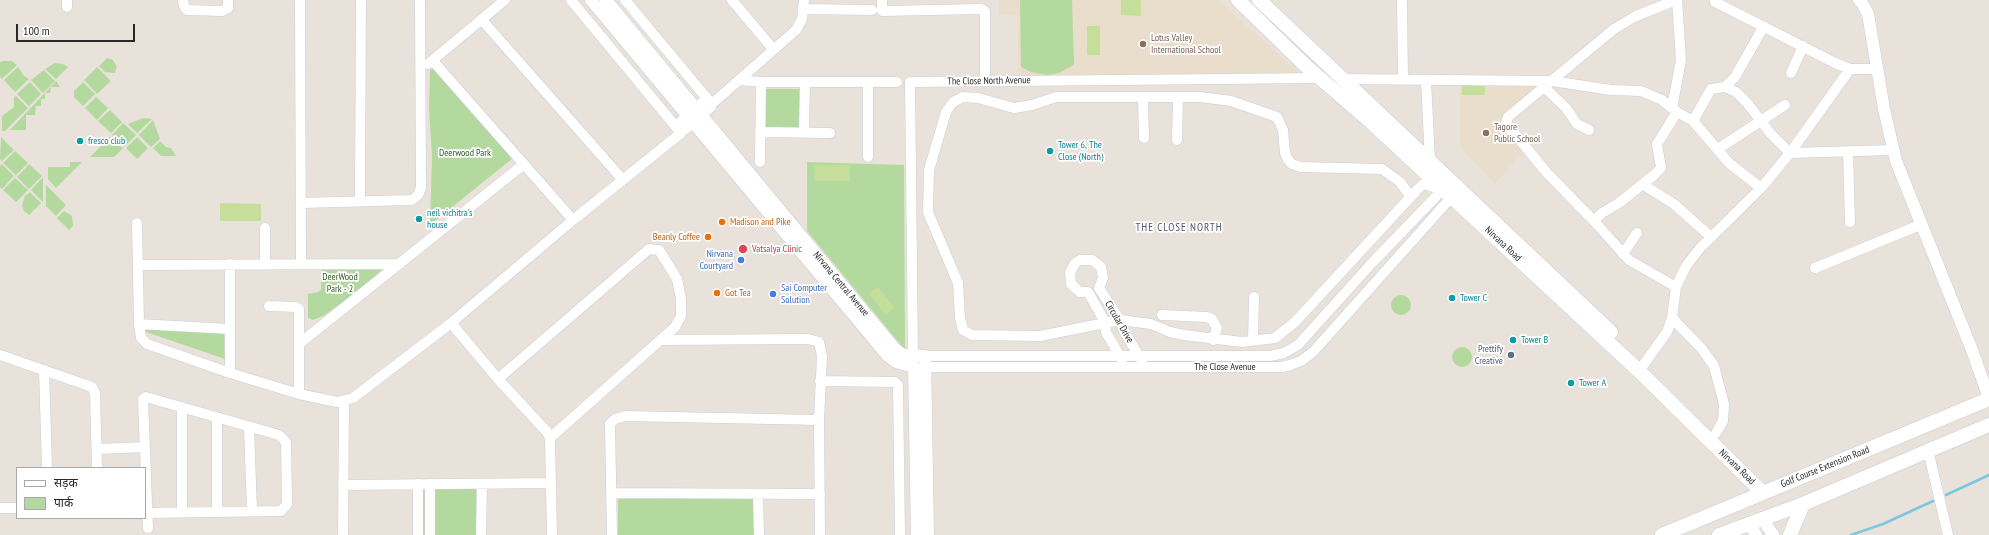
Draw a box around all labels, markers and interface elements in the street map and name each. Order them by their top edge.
scale bar [18,16,137,42]
text: 100 m [23,23,50,38]
place label: Lotus Valley International School [1151,32,1221,56]
marker: Lotus Valley International School [1138,39,1148,49]
street label: The Close North Avenue [947,74,1031,88]
place label: Tagore Public School [1494,121,1540,144]
marker: Tagore Public School [1481,128,1491,138]
place label: fresco club [88,135,125,147]
marker: fresco club [75,136,85,146]
place label: Tower 6, The Close (North) [1058,139,1103,162]
marker: Tower 6, The Close (North) [1045,146,1055,156]
park label: Deerwood Park [439,147,491,159]
place label: neil vichitra's house [427,207,472,230]
marker: neil vichitra's house [414,214,424,224]
place label: Madison and Pike [730,216,791,228]
marker: Madison and Pike [717,217,727,227]
district label: THE CLOSE NORTH [1135,221,1223,235]
street label: Nirvana Road [1482,224,1524,264]
place label: Beanly Coffee [653,231,700,243]
marker: Beanly Coffee [703,232,713,242]
marker: Vatsalya Clinic [737,243,749,255]
place label: Vatsalya Clinic [752,243,802,255]
place label: Nirvana Courtyard [700,248,733,272]
street label: Nirvana Central Avenue [810,249,872,319]
marker: Nirvana Courtyard [736,255,746,265]
park label: DeerWood Park - 2 [322,271,358,294]
place label: Sai Computer Solution [781,282,827,306]
place label: Got Tea [725,287,751,299]
marker: Got Tea [712,288,722,298]
marker: Sai Computer Solution [768,289,778,299]
place label: Tower C [1460,292,1487,304]
marker: Tower C [1447,293,1457,303]
street label: Circular Drive [1102,299,1136,345]
place label: Tower B [1521,334,1548,346]
marker: Tower B [1508,335,1518,345]
place label: Prettify Creative [1475,343,1503,366]
marker: Prettify Creative [1506,350,1516,360]
street label: The Close Avenue [1194,361,1256,373]
place label: Tower A [1579,377,1606,389]
marker: Tower A [1566,378,1576,388]
street label: Golf Course Extension Road [1779,444,1871,490]
street label: Nirvana Road [1716,447,1758,487]
legend [16,467,146,519]
text: सड़क [54,475,78,490]
text: पार्क [54,495,73,510]

